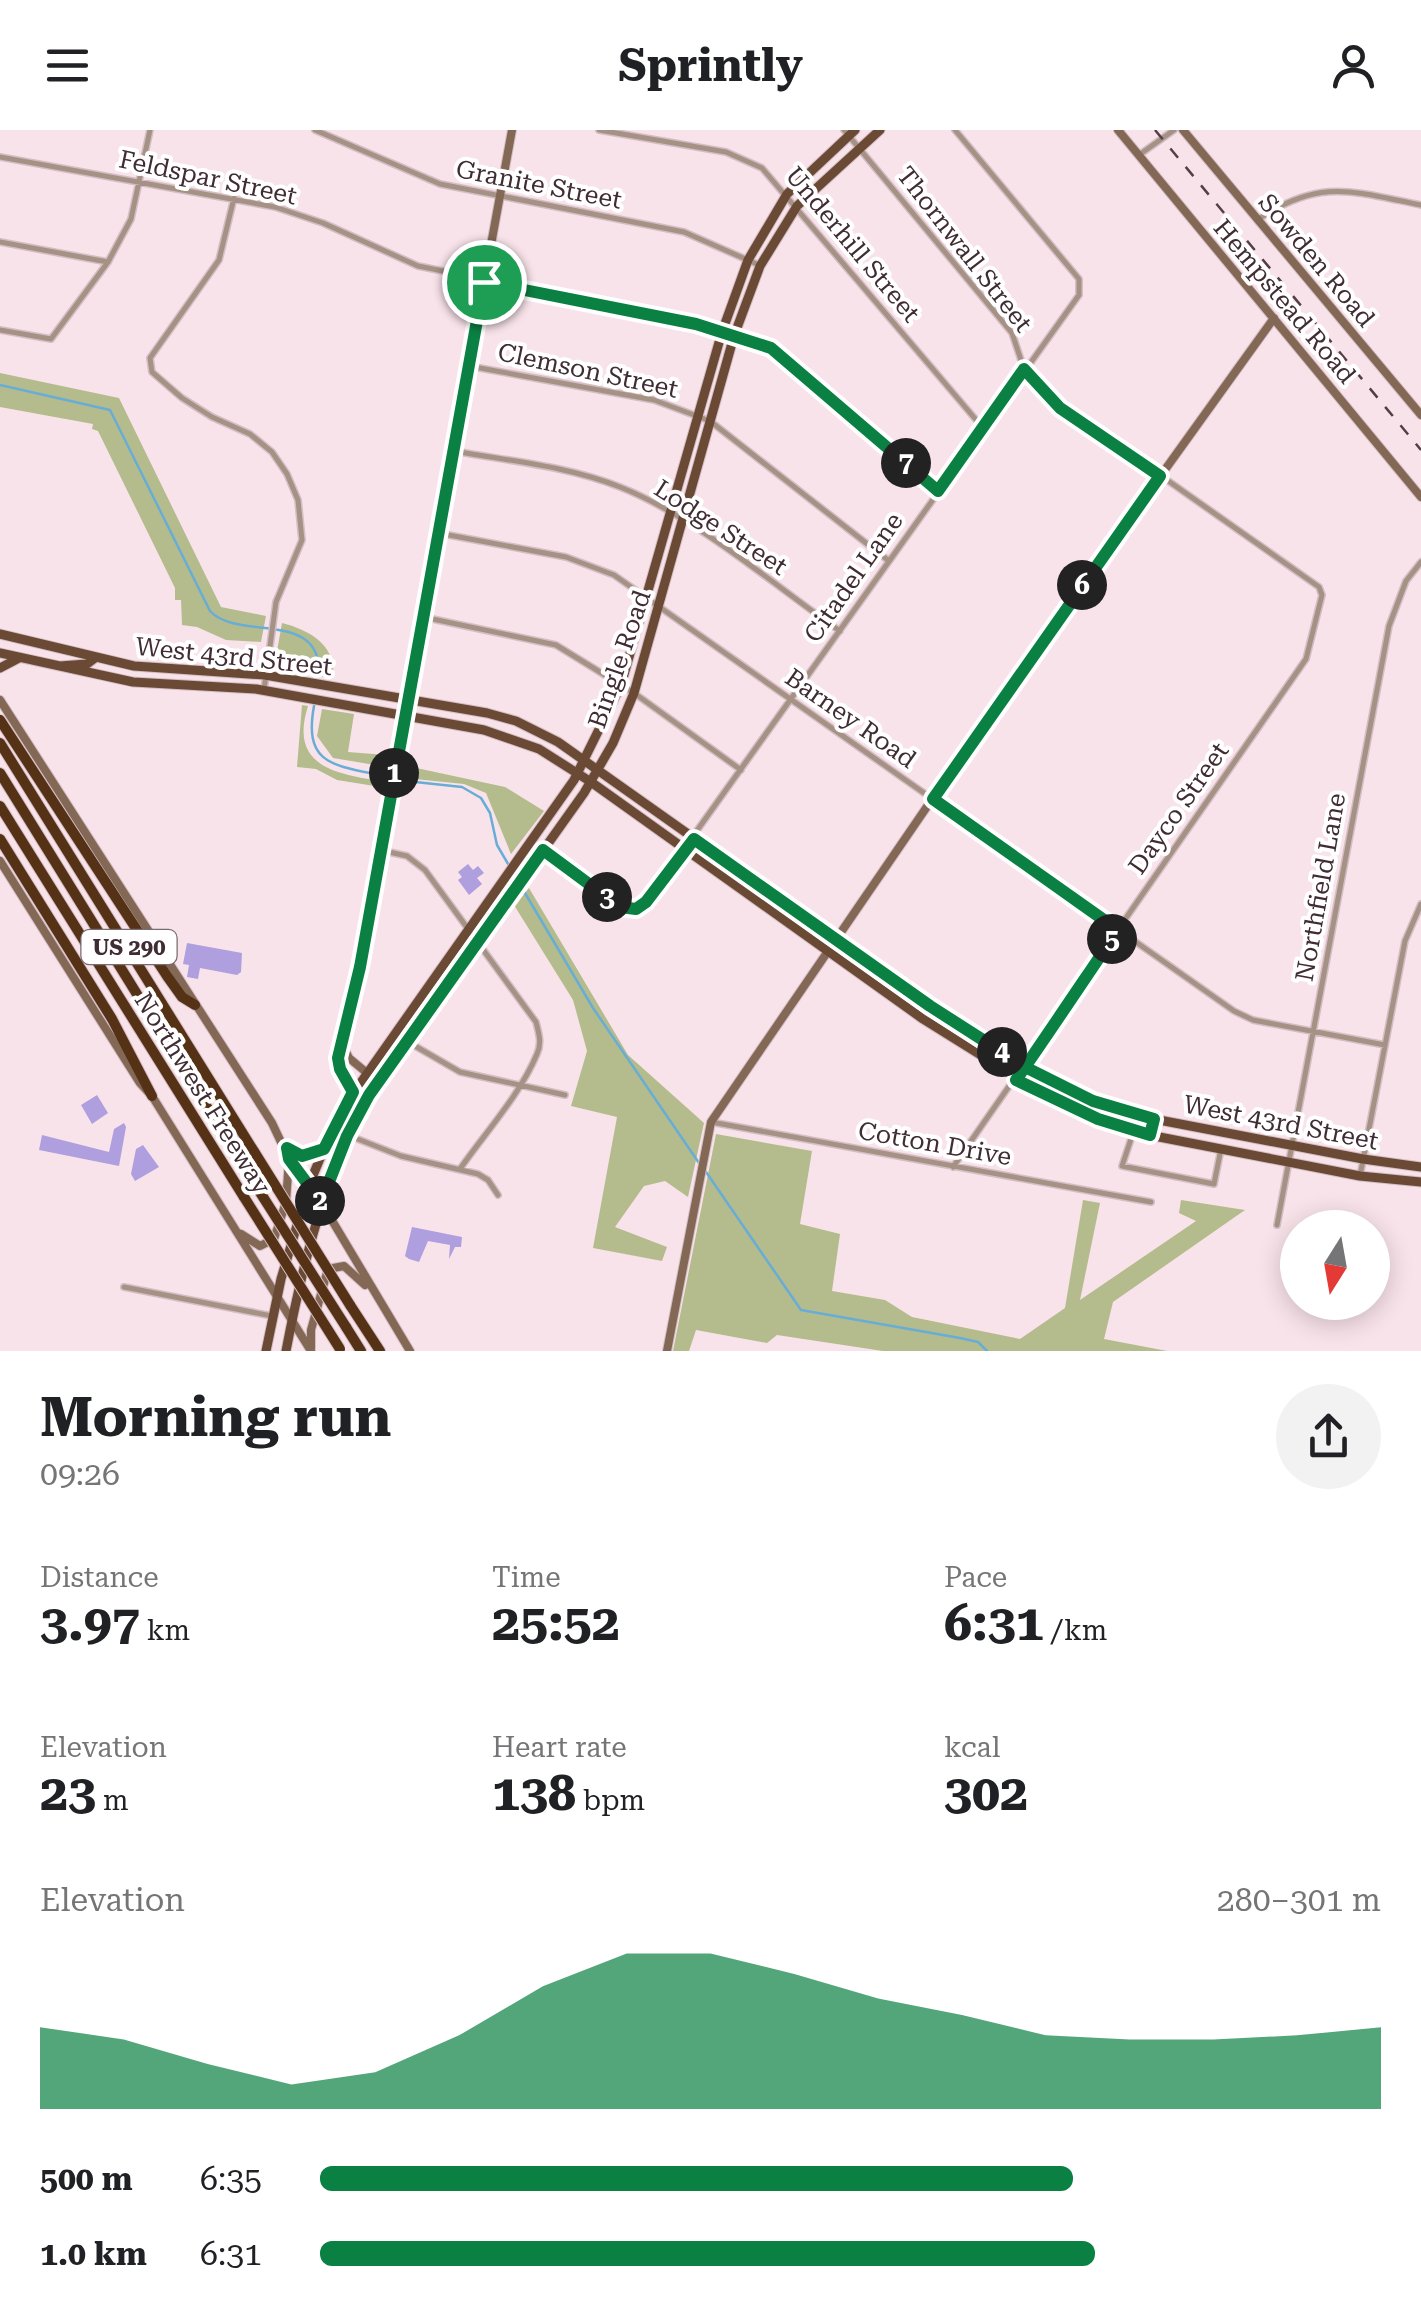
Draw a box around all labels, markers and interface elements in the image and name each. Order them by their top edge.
icon: menu [40,38,95,93]
icon: person [1326,38,1381,93]
text: Sprintly [618,39,803,92]
street label: Feldspar Street [116,145,299,210]
street label: Granite Street [454,154,624,215]
street label: Underhill Street [779,161,926,328]
street label: Thornwall Street [891,161,1038,338]
street label: Sowden Road [1253,188,1381,333]
street label: Hempstead Road [1208,213,1362,389]
pin [442,240,527,325]
icon: arrive [457,255,512,310]
street label: Clemson Street [495,337,681,404]
pin: 7 [881,438,931,488]
text: 7 [898,446,914,479]
street label: Lodge Street [649,474,792,581]
street label: Citadel Lane [798,507,909,648]
pin: 6 [1057,560,1107,610]
text: 6 [1074,568,1090,601]
street label: Bingle Road [582,586,657,732]
street label: West 43rd Street [134,632,334,681]
street label: Barney Road [780,663,922,774]
street label: Dayco Street [1122,737,1234,880]
pin: 1 [369,748,419,798]
text: 1 [386,756,402,789]
street label: Northfield Lane [1290,791,1351,984]
pin: 3 [582,872,632,922]
text: 3 [599,880,615,913]
pin: 5 [1087,914,1137,964]
text: 5 [1104,922,1120,955]
road number: US 290 [82,930,176,964]
street label: Northwest Freeway [129,987,277,1200]
pin: 4 [977,1027,1027,1077]
text: 4 [994,1035,1010,1068]
street label: West 43rd Street [1181,1089,1381,1156]
street label: Cotton Drive [856,1116,1014,1171]
pin: 2 [295,1176,345,1226]
text: 2 [312,1184,328,1217]
north arrow [1280,1210,1390,1320]
map controls [1280,1210,1390,1320]
button: share [1276,1384,1381,1489]
text: Morning run [40,1385,391,1449]
text: 09:26 [40,1455,120,1493]
text: Distance [40,1561,159,1594]
text: Time [492,1561,561,1594]
text: Pace [944,1561,1007,1594]
text: 3.97 [40,1594,140,1652]
text: 25:52 [492,1594,620,1652]
text: 6:31 [944,1594,1044,1652]
text: km [140,1614,190,1647]
text: /km [1044,1614,1107,1647]
text: Elevation [40,1731,167,1764]
text: Heart rate [492,1731,627,1764]
text: kcal [944,1731,1000,1764]
text: 23 [40,1764,96,1822]
text: 138 [492,1764,576,1822]
text: 302 [944,1764,1028,1822]
text: m [96,1784,129,1817]
text: bpm [576,1784,645,1817]
text: Elevation [40,1881,185,1919]
text: 280–301 m [1217,1881,1381,1919]
text: 500 m [40,2160,133,2198]
text: 6:35 [200,2160,262,2198]
text: 1.0 km [40,2235,147,2273]
text: 6:31 [200,2235,262,2273]

